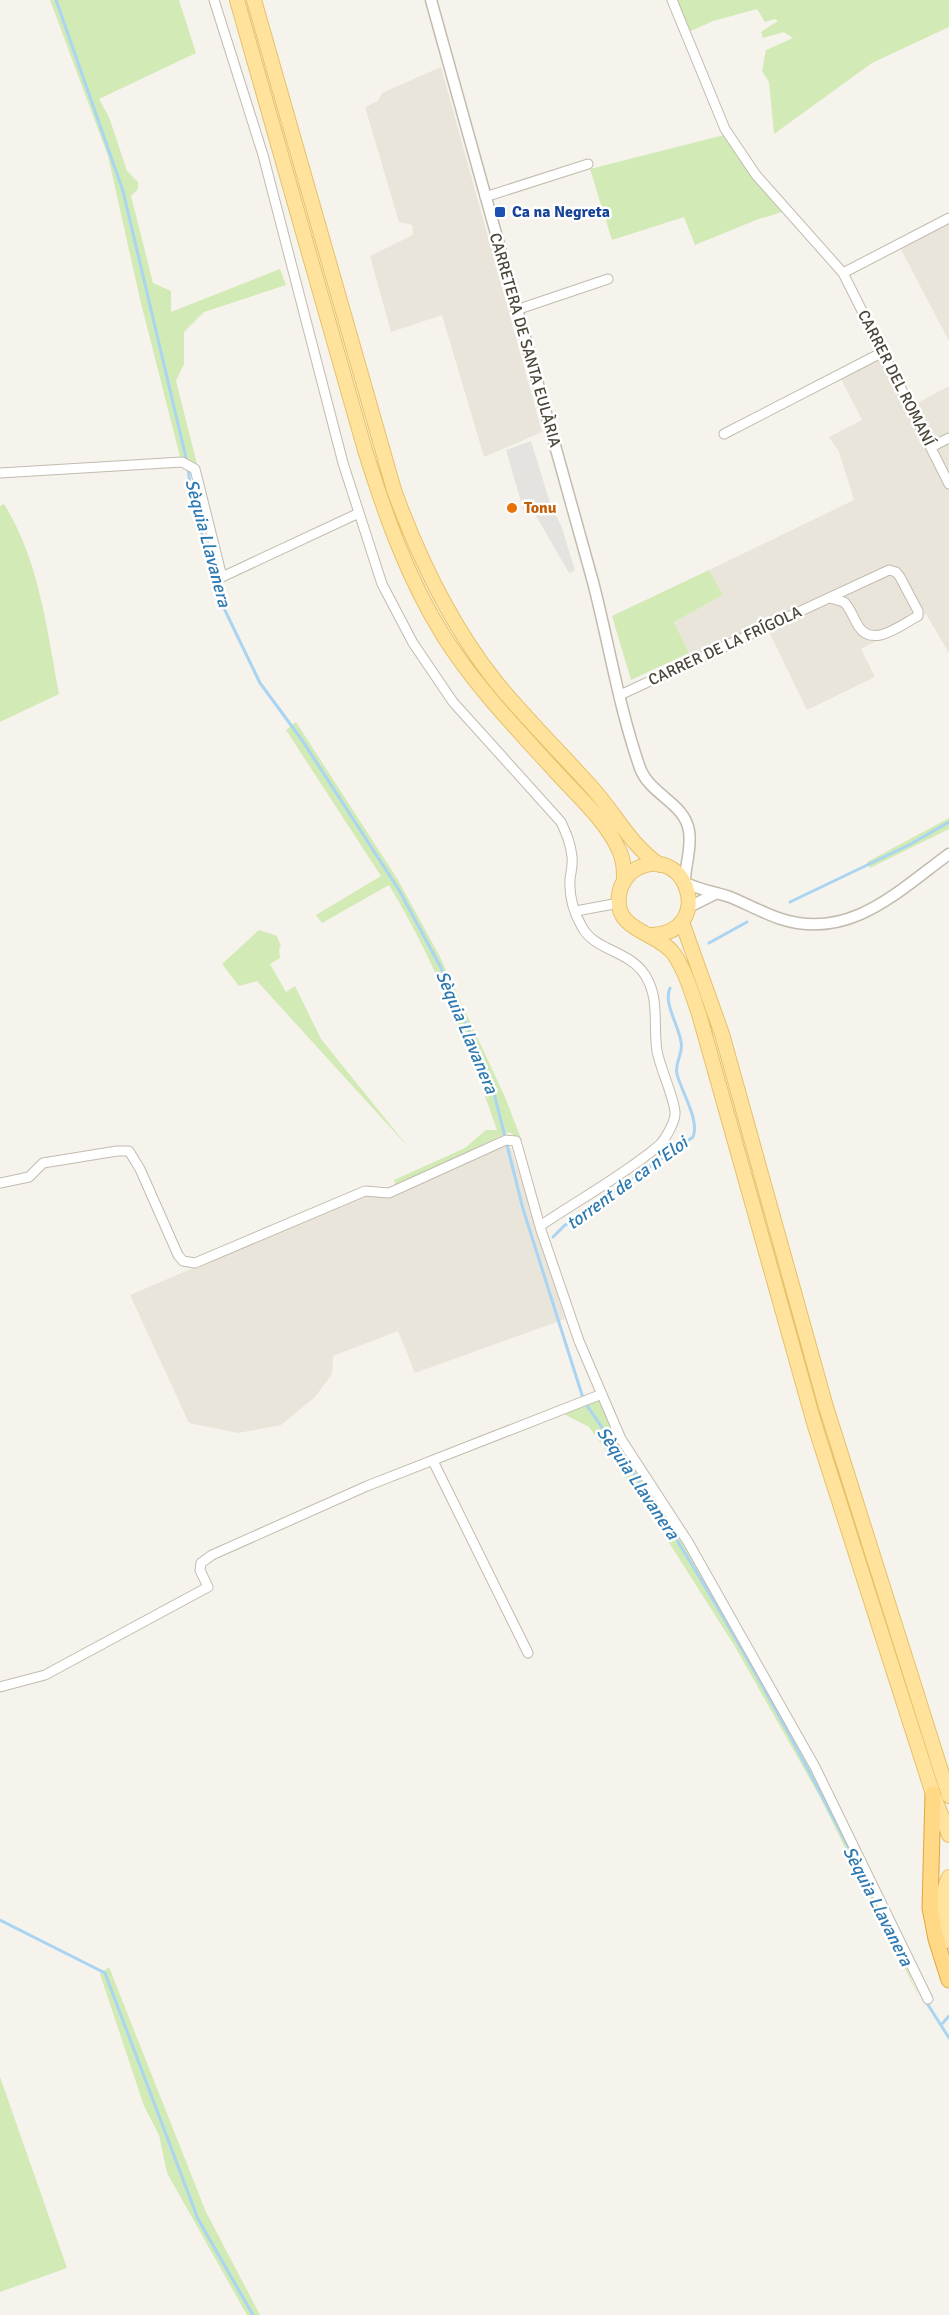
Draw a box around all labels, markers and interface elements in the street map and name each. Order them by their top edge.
place label: Ca na Negreta [512,202,610,222]
marker: Ca na Negreta [493,205,507,219]
street label: CARRETERA DE SANTA EULÀRIA [485,231,565,450]
street label: CARRER DEL ROMANÍ [853,307,939,450]
water label: Sèquia Llavanera [180,477,236,610]
place label: Tonu [524,498,557,518]
marker: Tonu [505,501,519,515]
street label: CARRER DE LA FRÍGOLA [645,602,805,690]
water label: Sèquia Llavanera [431,967,503,1098]
water label: torrent de ca n'Eloi [562,1130,694,1234]
water label: Sèquia Llavanera [592,1422,684,1544]
water label: Sèquia Llavanera [838,1842,918,1970]

